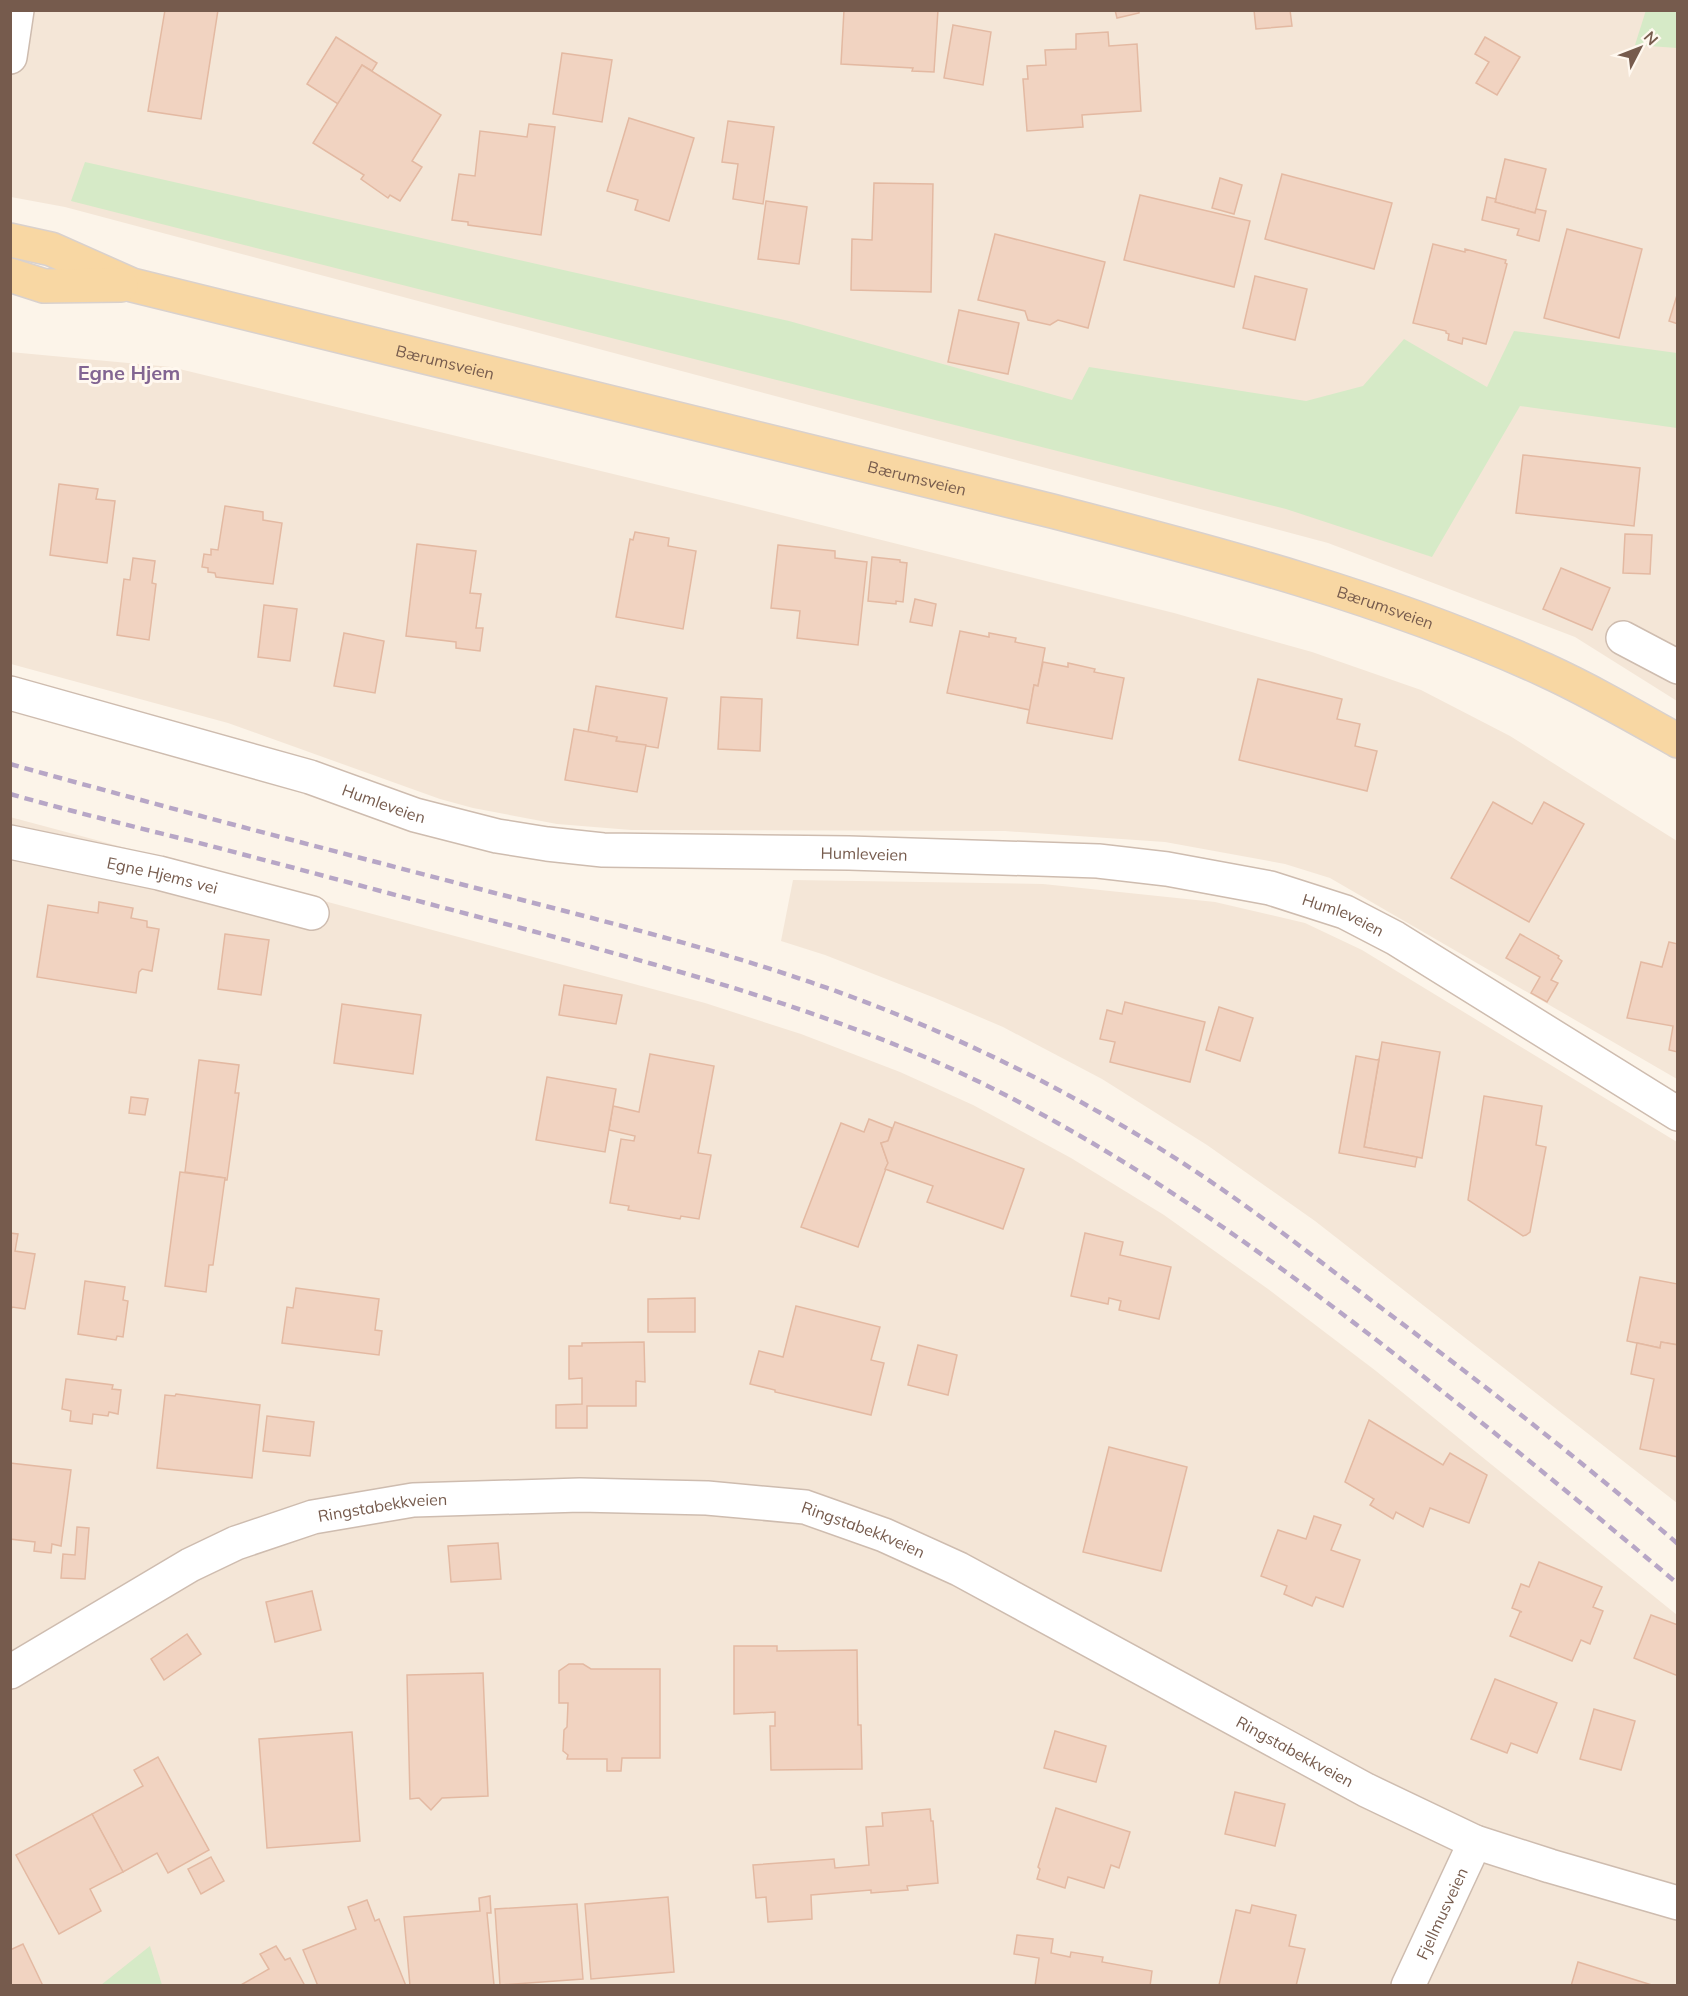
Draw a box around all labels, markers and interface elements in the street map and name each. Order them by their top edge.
north arrow [1610,18,1670,78]
text: N [1640,27,1663,49]
street label: Bærumsveien [394,340,496,384]
district label: Egne Hjem [78,360,180,385]
street label: Bærumsveien [866,456,968,500]
street label: Bærumsveien [1334,581,1436,633]
street label: Humleveien [339,779,427,827]
street label: Humleveien [821,843,908,865]
street label: Egne Hjems vei [105,852,220,898]
street label: Humleveien [1300,889,1387,941]
street label: Ringstabekkveien [316,1489,447,1526]
street label: Ringstabekkveien [799,1497,928,1562]
street label: Ringstabekkveien [1233,1711,1357,1791]
street label: Fjellmusveien [1412,1864,1472,1963]

